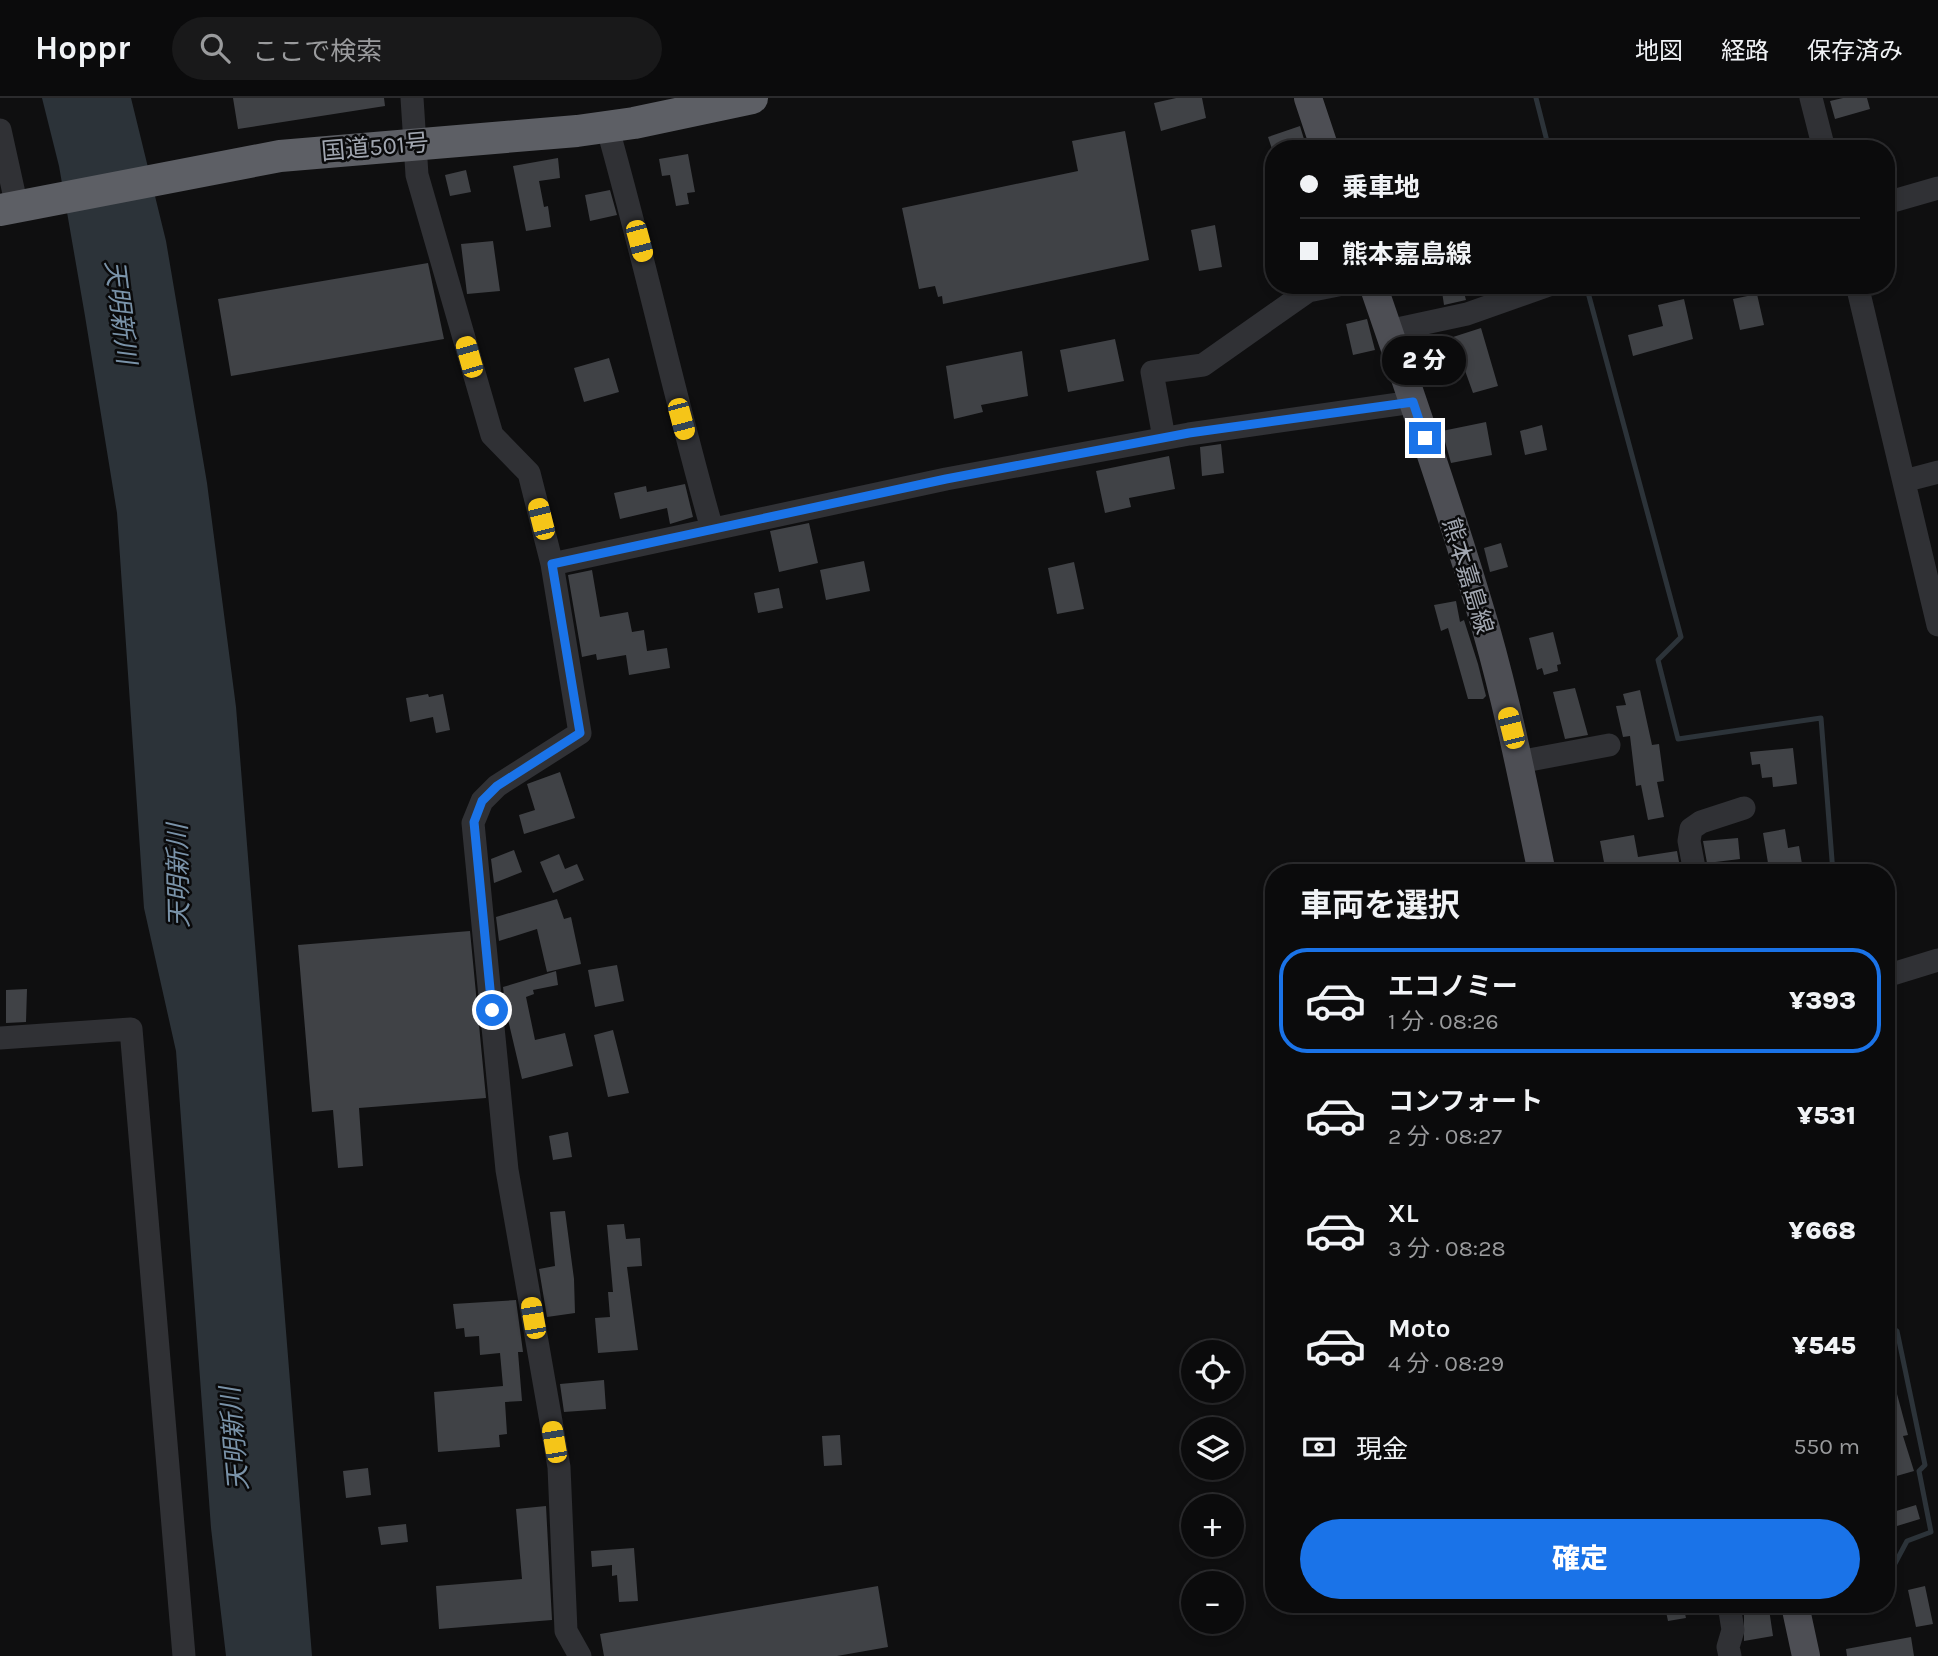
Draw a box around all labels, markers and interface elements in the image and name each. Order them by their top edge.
search box [172,17,662,80]
text: Hoppr [35,29,130,67]
icon: search [196,29,234,67]
text: ここで検索 [252,36,382,67]
text: 地図 [1635,37,1683,65]
text: 経路 [1721,37,1769,65]
text: 保存済み [1807,37,1903,65]
street label: 国道501号 [320,128,430,166]
text: 乗車地 [1342,172,1420,203]
car [624,218,655,264]
text: 熊本嘉島線 [1342,239,1472,270]
water label: 天明新川 [99,259,143,369]
car [454,334,485,380]
callout: 2 分 [1383,336,1467,386]
text: 2 分 [1402,347,1446,374]
car [666,396,697,442]
route end [1409,422,1441,454]
car [526,496,557,542]
street label: 熊本嘉島線 [1437,515,1499,637]
car [1496,705,1527,751]
water label: 天明新川 [162,821,195,928]
text: 車両を選択 [1300,887,1460,924]
icon: car [1304,969,1367,1032]
text: エコノミー [1388,971,1518,1002]
text: ¥393 [1789,985,1856,1016]
route start [476,994,508,1026]
text: 1 分 · 08:26 [1388,1008,1499,1035]
icon: car [1304,1084,1367,1147]
text: コンフォート [1388,1086,1543,1117]
text: ¥531 [1797,1100,1856,1131]
text: 2 分 · 08:27 [1388,1123,1502,1150]
text: XL [1388,1198,1419,1229]
icon: car [1304,1199,1367,1262]
text: ¥668 [1789,1215,1856,1246]
text: 3 分 · 08:28 [1388,1235,1506,1262]
car [520,1295,547,1341]
text: Moto [1388,1313,1450,1344]
icon: car [1304,1314,1367,1377]
text: ¥545 [1792,1330,1856,1361]
map controls [1181,1340,1244,1634]
button: locate [1181,1340,1244,1403]
text: 4 分 · 08:29 [1388,1350,1504,1377]
water label: 天明新川 [214,1383,254,1492]
button: layers [1181,1417,1244,1480]
car [541,1419,568,1465]
icon: cash [1300,1428,1338,1466]
text: 550 m [1793,1433,1860,1460]
text: 現金 [1356,1434,1408,1465]
button: + [1181,1494,1244,1557]
button: 確定 [1300,1519,1860,1599]
button: − [1181,1571,1244,1634]

